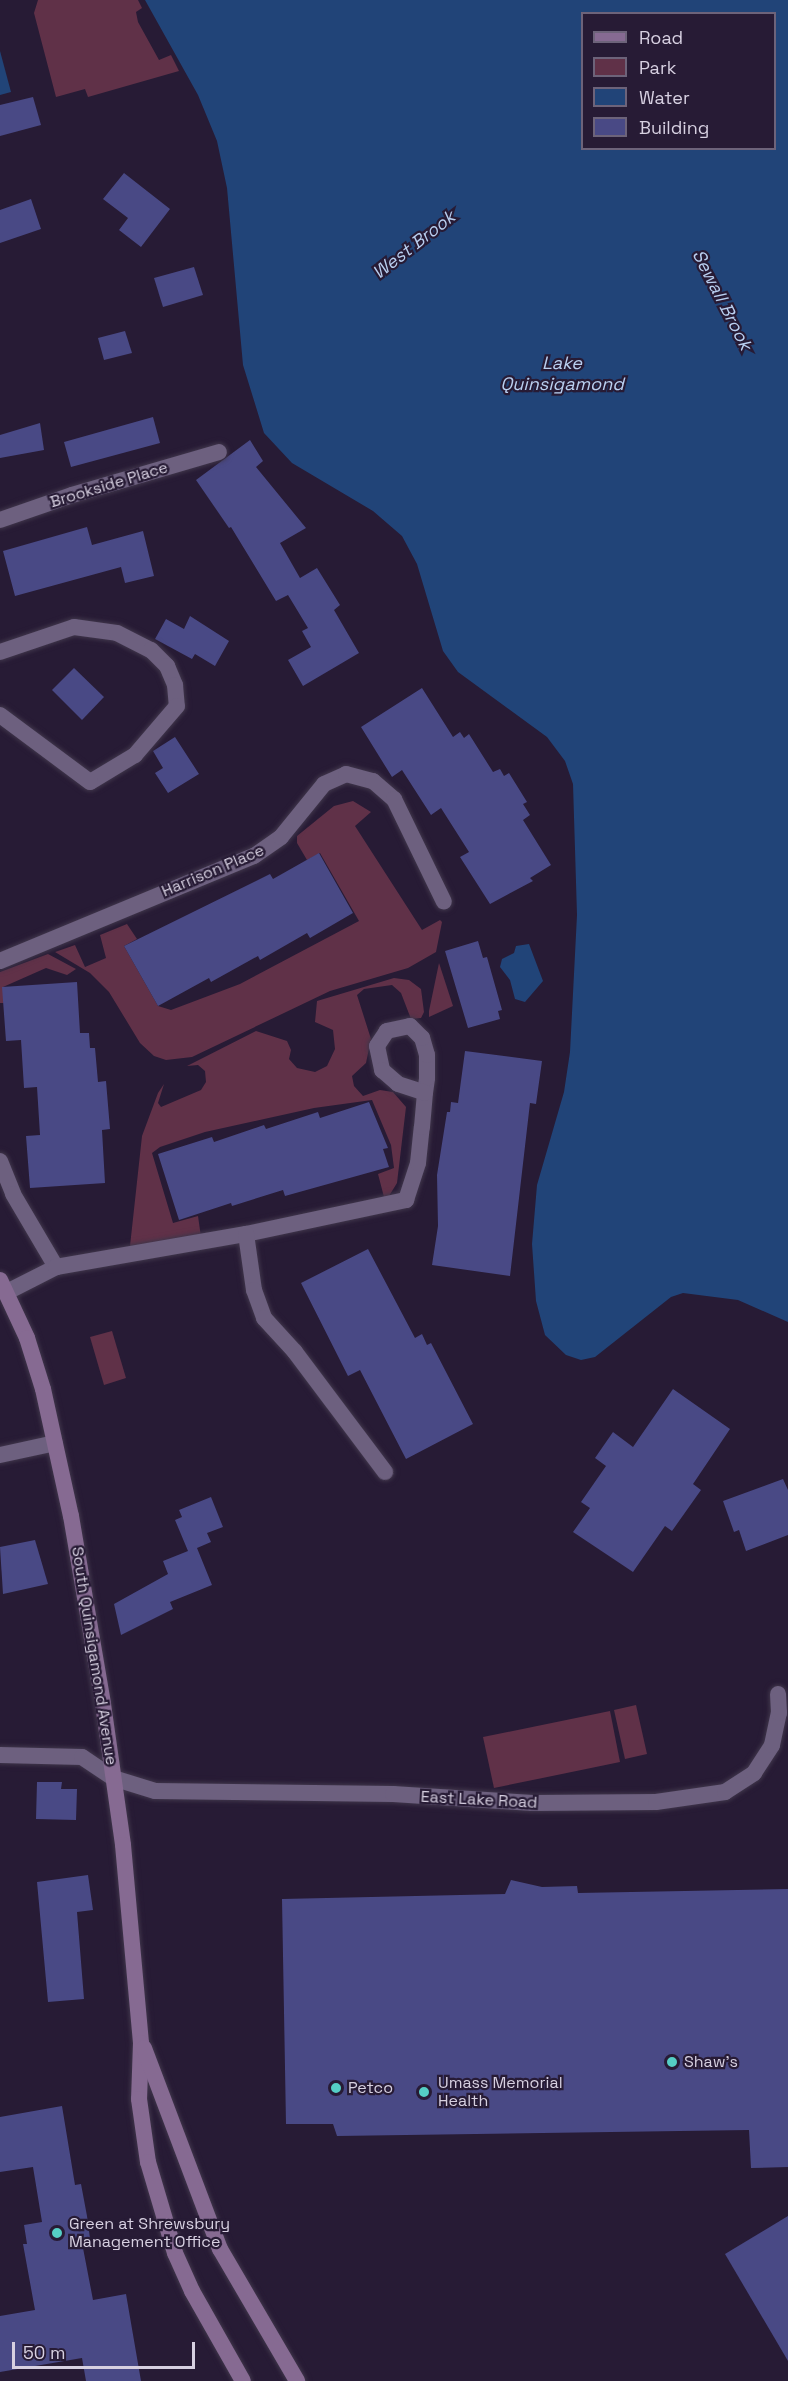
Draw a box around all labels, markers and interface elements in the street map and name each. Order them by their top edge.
legend [581,12,776,150]
text: Road [639,26,683,49]
text: Park [639,56,676,79]
text: Water [639,86,690,109]
text: Building [639,116,709,139]
water label: West Brook [368,206,460,284]
water label: Sewall Brook [687,246,757,354]
water label: Lake Quinsigamond [500,353,624,395]
street label: Brookside Place [48,458,170,512]
street label: Harrison Place [159,841,267,901]
street label: South Quinsigamond Avenue [67,1545,121,1767]
street label: East Lake Road [420,1787,538,1813]
place label: Shaw's [684,2052,738,2072]
marker: Shaw's [665,2055,679,2069]
place label: Umass Memorial Health [438,2073,563,2111]
place label: Petco [348,2078,393,2098]
marker: Petco [329,2081,343,2095]
marker: Umass Memorial Health [415,2083,433,2101]
place label: Green at Shrewsbury Management Office [69,2214,230,2252]
marker: Green at Shrewsbury Management Office [50,2226,64,2240]
scale bar [15,2330,198,2368]
text: 50 m [23,2341,65,2364]

